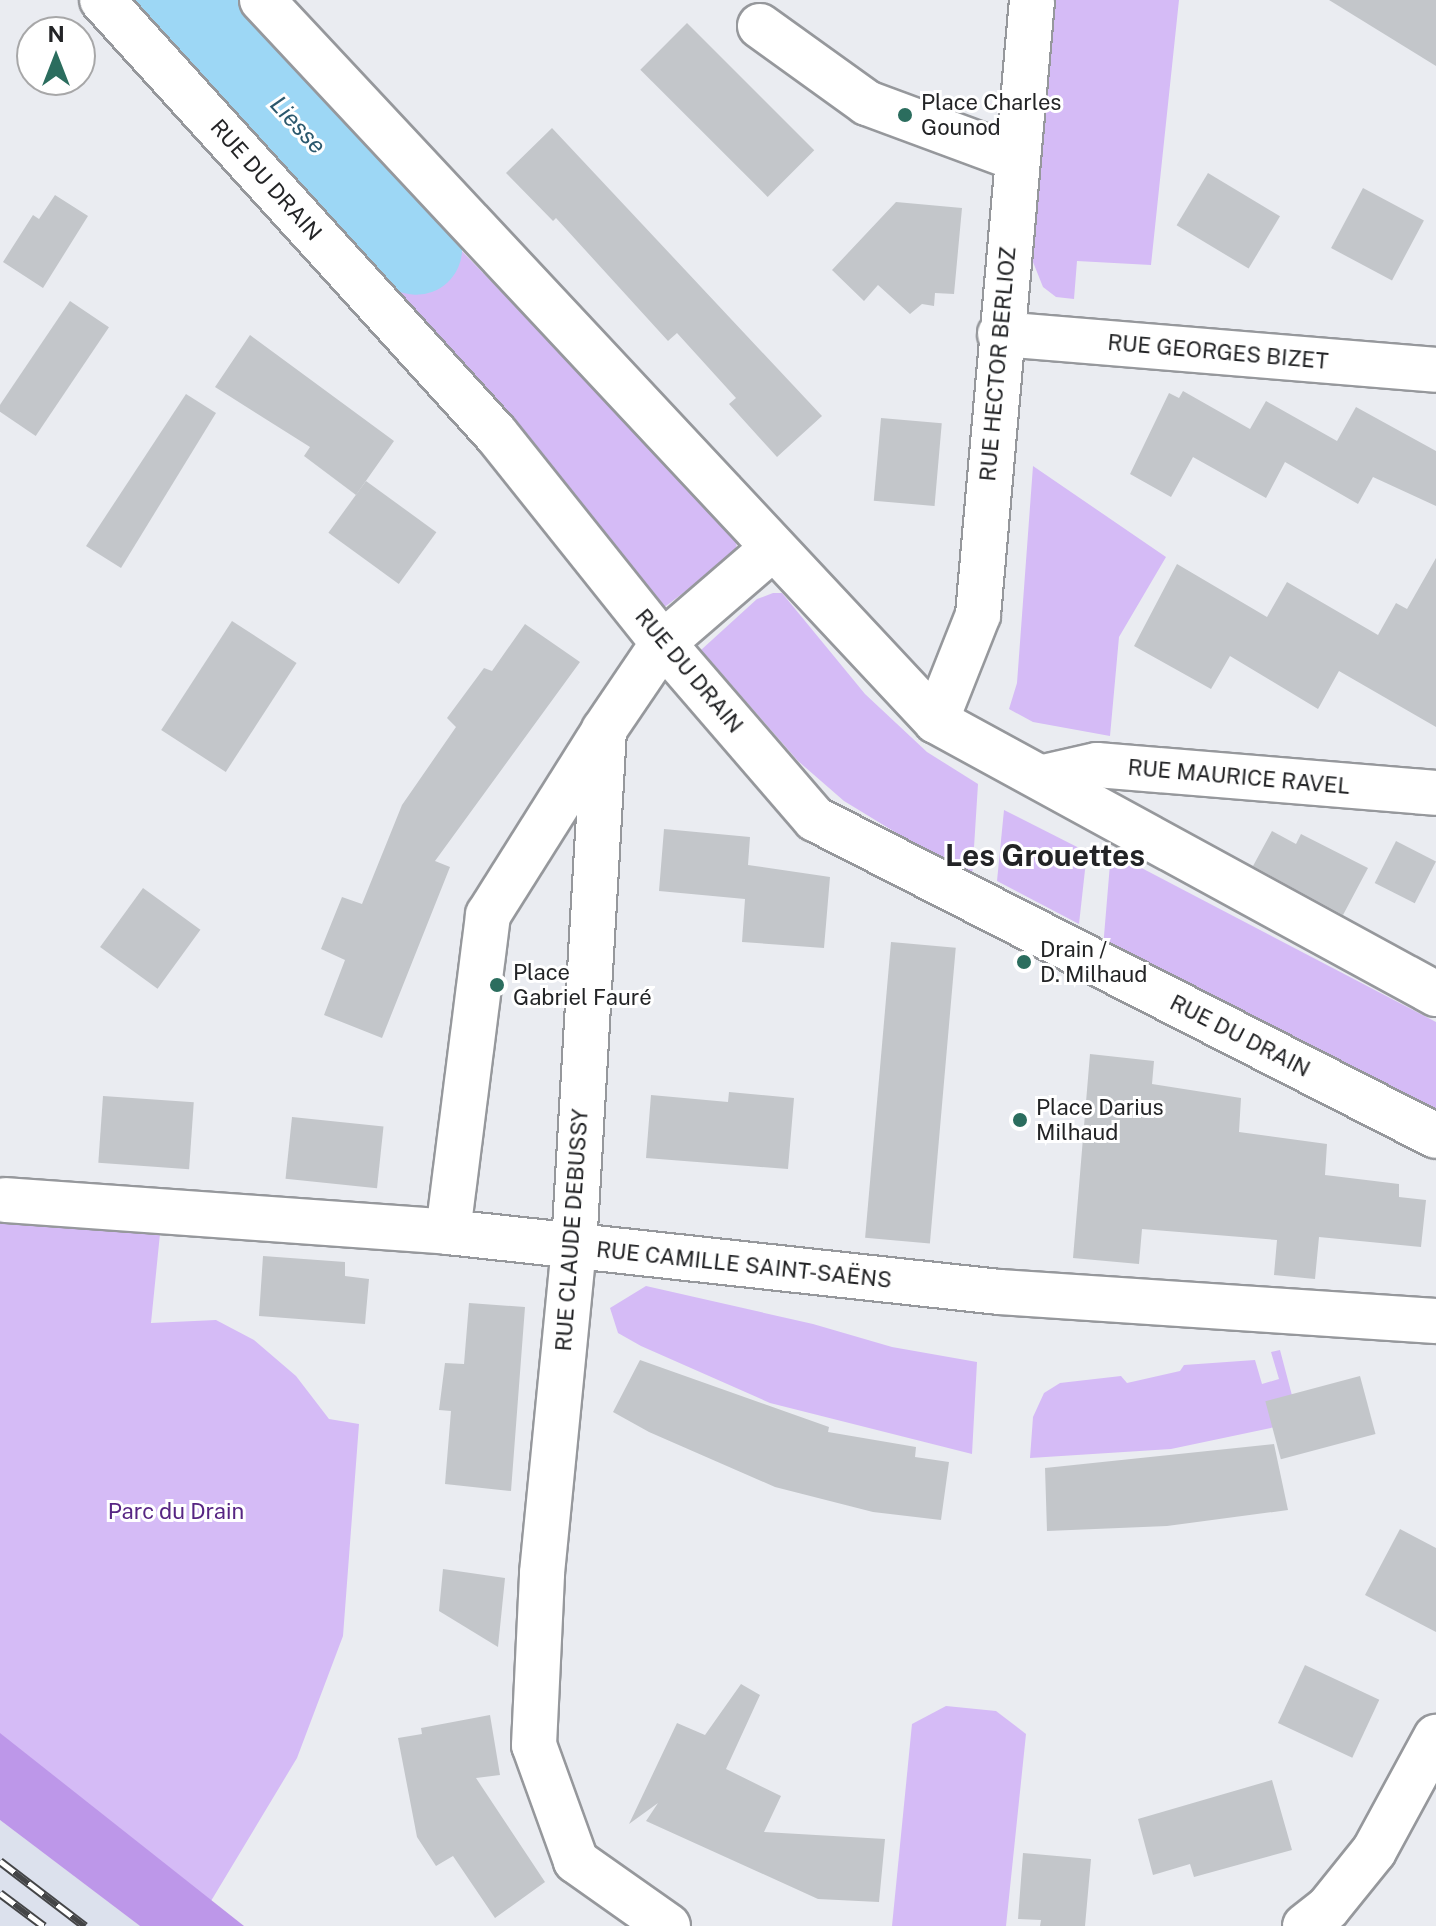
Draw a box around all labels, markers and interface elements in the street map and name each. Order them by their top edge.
north arrow [16,16,96,96]
text: N [47,21,65,47]
place label: Place Charles Gounod [921,89,1062,140]
water label: Liesse [264,90,332,160]
marker: Place Charles Gounod [896,106,914,124]
street label: RUE DU DRAIN [205,114,327,246]
street label: RUE HECTOR BERLIOZ [975,246,1021,482]
street label: RUE GEORGES BIZET [1106,329,1330,375]
street label: RUE DU DRAIN [630,604,748,738]
street label: RUE MAURICE RAVEL [1127,754,1351,800]
district label: Les Grouettes [945,837,1145,873]
place label: Drain / D. Milhaud [1040,936,1148,988]
marker: Drain / D. Milhaud [1015,953,1033,971]
place label: Place Gabriel Fauré [513,959,652,1010]
marker: Place Gabriel Fauré [488,976,506,994]
street label: RUE DU DRAIN [1166,989,1314,1083]
place label: Place Darius Milhaud [1036,1094,1164,1146]
street label: RUE CLAUDE DEBUSSY [550,1108,594,1352]
marker: Place Darius Milhaud [1011,1111,1029,1129]
street label: RUE CAMILLE SAINT-SAËNS [595,1236,893,1294]
park label: Parc du Drain [108,1499,244,1525]

